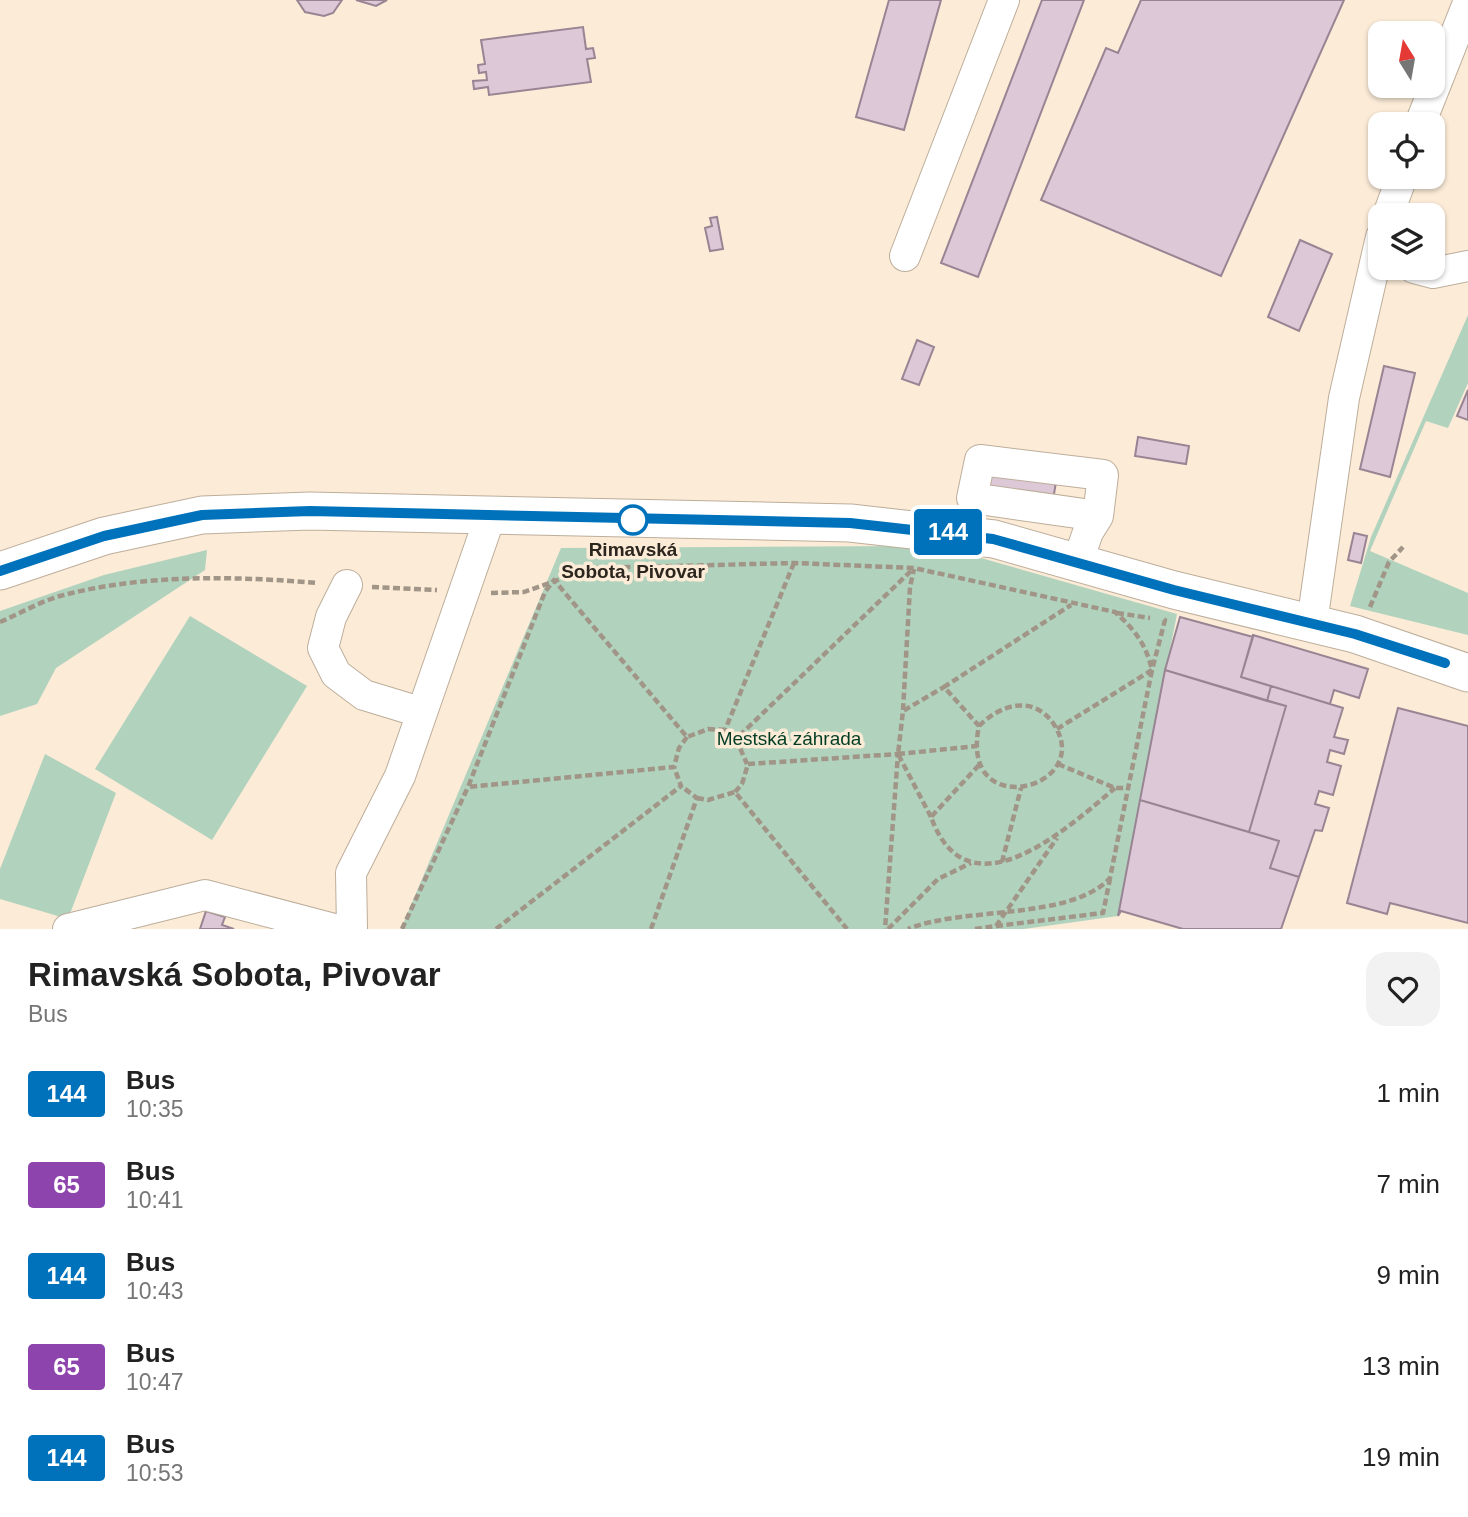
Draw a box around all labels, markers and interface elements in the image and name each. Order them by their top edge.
north arrow [1368,21,1446,98]
map controls [1368,21,1445,280]
button: locate [1368,112,1445,189]
button: layers [1368,203,1445,280]
marker: Rimavská Sobota, Pivovar [618,505,648,535]
line badge: 144 [908,509,988,555]
text: 144 [928,518,968,545]
place label: Rimavská Sobota, Pivovar [561,539,705,582]
park label: Mestská záhrada [717,728,862,749]
button: heart [1366,952,1440,1026]
text: Rimavská Sobota, Pivovar [28,956,441,993]
text: Bus [28,1001,68,1027]
text: Bus [126,1065,175,1095]
text: 1 min [1376,1078,1440,1108]
text: 144 [46,1080,87,1107]
text: 10:35 [126,1096,184,1122]
text: Bus [126,1156,175,1186]
text: 7 min [1376,1169,1440,1199]
text: 65 [53,1171,80,1198]
text: 10:41 [126,1187,184,1213]
text: Bus [126,1247,175,1277]
text: 9 min [1376,1260,1440,1290]
text: 144 [46,1262,87,1289]
text: 10:43 [126,1278,184,1304]
text: Bus [126,1338,175,1368]
text: 13 min [1362,1351,1440,1381]
text: 65 [53,1353,80,1380]
text: 10:47 [126,1369,184,1395]
text: Bus [126,1429,175,1459]
text: 19 min [1362,1442,1440,1472]
text: 144 [46,1444,87,1471]
text: 10:53 [126,1460,184,1486]

